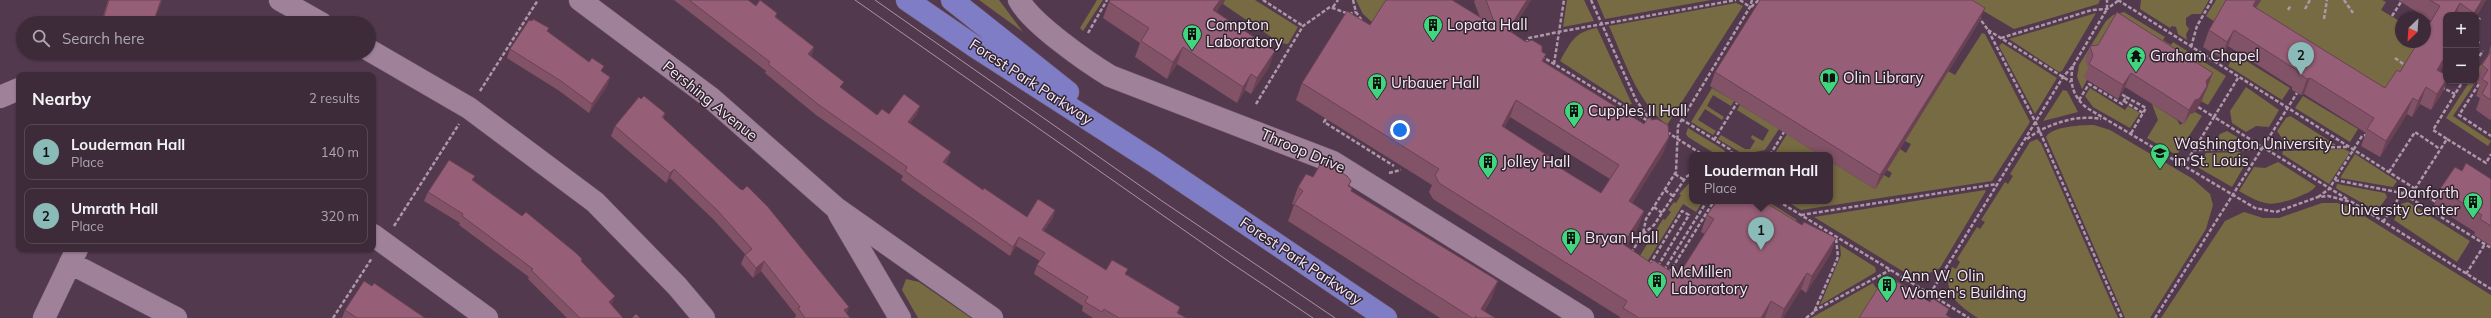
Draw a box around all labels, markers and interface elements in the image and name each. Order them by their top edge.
north arrow [2395,12,2431,48]
map controls [2443,12,2479,84]
button: + [2443,12,2479,48]
building icon: Lopata Hall [1422,14,1444,42]
place label: Compton Laboratory [1206,15,1283,51]
place label: Lopata Hall [1447,15,1527,34]
search box [16,16,376,60]
building icon: Compton Laboratory [1181,23,1203,51]
icon: search [30,27,52,49]
text: Search here [62,29,144,48]
street label: Forest Park Parkway [966,35,1097,129]
pin: 2 [2288,42,2314,75]
temple icon: Graham Chapel [2125,45,2147,73]
place label: Graham Chapel [2150,46,2259,65]
button: − [2443,48,2479,84]
street label: Pershing Avenue [659,56,762,145]
library icon: Olin Library [1818,67,1840,95]
place label: Olin Library [1843,68,1923,87]
building icon: Urbauer Hall [1366,72,1388,100]
place label: Urbauer Hall [1391,73,1479,92]
text: Nearby [32,88,91,109]
text: 2 results [309,90,360,106]
building icon: Cupples II Hall [1563,100,1585,128]
place label: Cupples II Hall [1588,101,1687,120]
your location [1390,120,1410,140]
street label: Throop Drive [1258,124,1348,177]
place label: Washington University in St. Louis [2174,134,2332,170]
text: Louderman Hall [71,135,185,154]
school or university icon: Washington University in St. Louis [2149,142,2171,170]
text: 1 [42,144,50,160]
text: 140 m [321,144,359,160]
building icon: Jolley Hall [1477,151,1499,179]
place label: Jolley Hall [1502,152,1570,171]
popup [1689,152,1833,204]
text: Place [71,154,104,170]
text: Louderman Hall [1704,161,1818,180]
text: Place [1704,180,1737,196]
place label: Danforth University Center [2341,183,2460,219]
building icon: Danforth University Center [2462,191,2484,219]
text: Umrath Hall [71,199,158,218]
text: 2 [42,208,50,224]
text: 320 m [321,208,359,224]
street label: Forest Park Parkway [1237,213,1366,309]
pin: 1 [1748,217,1774,250]
text: Place [71,218,104,234]
building icon: Bryan Hall [1560,227,1582,255]
place label: Bryan Hall [1585,228,1658,247]
place label: McMillen Laboratory [1671,262,1748,298]
place label: Ann W. Olin Women's Building [1901,266,2027,302]
building icon: McMillen Laboratory [1646,270,1668,298]
building icon: Ann W. Olin Women's Building [1876,274,1898,302]

